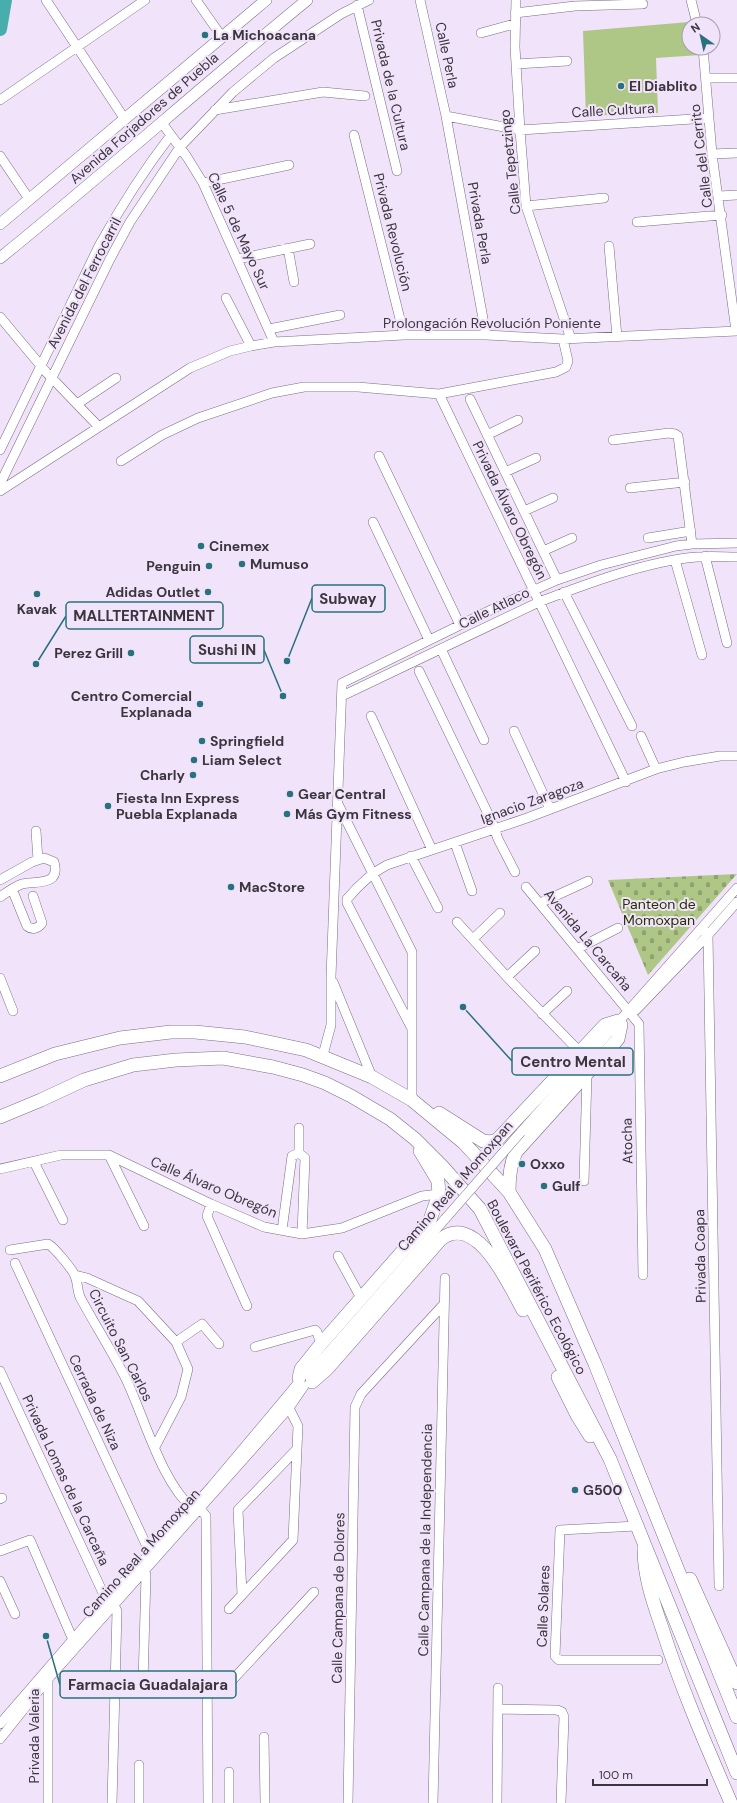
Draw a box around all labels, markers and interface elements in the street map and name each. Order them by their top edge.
north arrow [681,16,721,56]
street label: Privada de la Cultura [367,18,415,152]
street label: Calle Perla [431,20,463,90]
text: N [688,20,703,36]
place label: La Michoacana [213,26,316,44]
marker: La Michoacana [200,30,210,40]
street label: Avenida Forjadores de Puebla [66,48,222,188]
place label: El Diablito [629,77,697,95]
marker: El Diablito [616,81,626,91]
street label: Calle Cultura [571,99,655,121]
street label: Calle del Cerrito [686,103,716,209]
street label: Calle Tepetzingo [496,108,524,216]
street label: Calle 5 de Mayo Sur [204,169,274,293]
street label: Privada Revolución [370,171,416,293]
street label: Privada Perla [464,181,496,265]
street label: Avenida del Ferrocarril [43,214,125,352]
street label: Prolongación Revolución Poniente [383,314,601,332]
street label: Privada Álvaro Obregón [469,438,551,582]
place label: Cinemex [209,537,269,555]
marker: Cinemex [196,541,206,551]
place label: Mumuso [250,555,309,573]
place label: Penguin [146,557,201,575]
marker: Mumuso [237,559,247,569]
marker: Penguin [204,561,214,571]
place label: Adidas Outlet [105,583,200,601]
street label: Calle Atlaco [456,583,532,633]
callout: Subway [312,585,385,612]
marker: Adidas Outlet [203,587,213,597]
marker: Kavak [32,589,42,599]
text: Subway [319,589,377,609]
place label: Kavak [17,600,57,618]
callout: MALLTERTAINMENT [66,602,223,629]
text: MALLTERTAINMENT [73,606,215,626]
callout: Sushi IN [190,636,264,663]
text: Sushi IN [198,640,256,660]
place label: Perez Grill [54,644,123,662]
marker: Perez Grill [126,648,136,658]
place label: Centro Comercial Explanada [71,687,192,721]
marker: Centro Comercial Explanada [195,699,205,709]
place label: Springfield [210,732,284,750]
marker: Springfield [197,736,207,746]
place label: Liam Select [202,751,282,769]
marker: Liam Select [189,755,199,765]
place label: Charly [140,766,186,784]
marker: Charly [188,770,198,780]
street label: Ignacio Zaragoza [478,774,586,828]
place label: Gear Central [298,785,386,803]
place label: Fiesta Inn Express Puebla Explanada [116,789,239,823]
marker: Gear Central [285,789,295,799]
marker: Fiesta Inn Express Puebla Explanada [103,801,113,811]
place label: Más Gym Fitness [295,805,412,823]
marker: Más Gym Fitness [282,809,292,819]
place label: MacStore [239,878,305,896]
marker: MacStore [226,882,236,892]
street label: Avenida La Carcaña [540,885,636,995]
park label: Panteon de Momoxpan [622,895,696,929]
callout: Centro Mental [512,1048,633,1075]
text: Centro Mental [520,1052,626,1072]
street label: Camino Real a Momoxpan [393,1117,517,1255]
street label: Atocha [618,1118,636,1164]
street label: Calle Álvaro Obregón [148,1152,280,1222]
place label: Oxxo [530,1155,565,1173]
marker: Oxxo [517,1159,527,1169]
place label: Gulf [552,1177,580,1195]
marker: Gulf [539,1181,549,1191]
street label: Boulevard Periférico Ecológico [483,1196,591,1378]
street label: Privada Coapa [690,1209,710,1303]
street label: Circuito San Carlos [85,1286,157,1404]
street label: Cerrada de Niza [65,1351,125,1453]
street label: Privada Lomas de la Carcaña [18,1392,114,1568]
street label: Calle Campana de la Independencia [414,1423,436,1657]
place label: G500 [583,1481,622,1499]
street label: Camino Real a Momoxpan [78,1485,204,1621]
marker: G500 [570,1485,580,1495]
street label: Calle Campana de Dolores [328,1512,348,1684]
street label: Calle Solares [533,1564,553,1648]
callout: Farmacia Guadalajara [60,1671,236,1698]
text: Farmacia Guadalajara [68,1675,228,1695]
street label: Privada Valeria [25,1689,43,1783]
scale bar [593,1761,707,1787]
text: 100 m [599,1767,633,1783]

